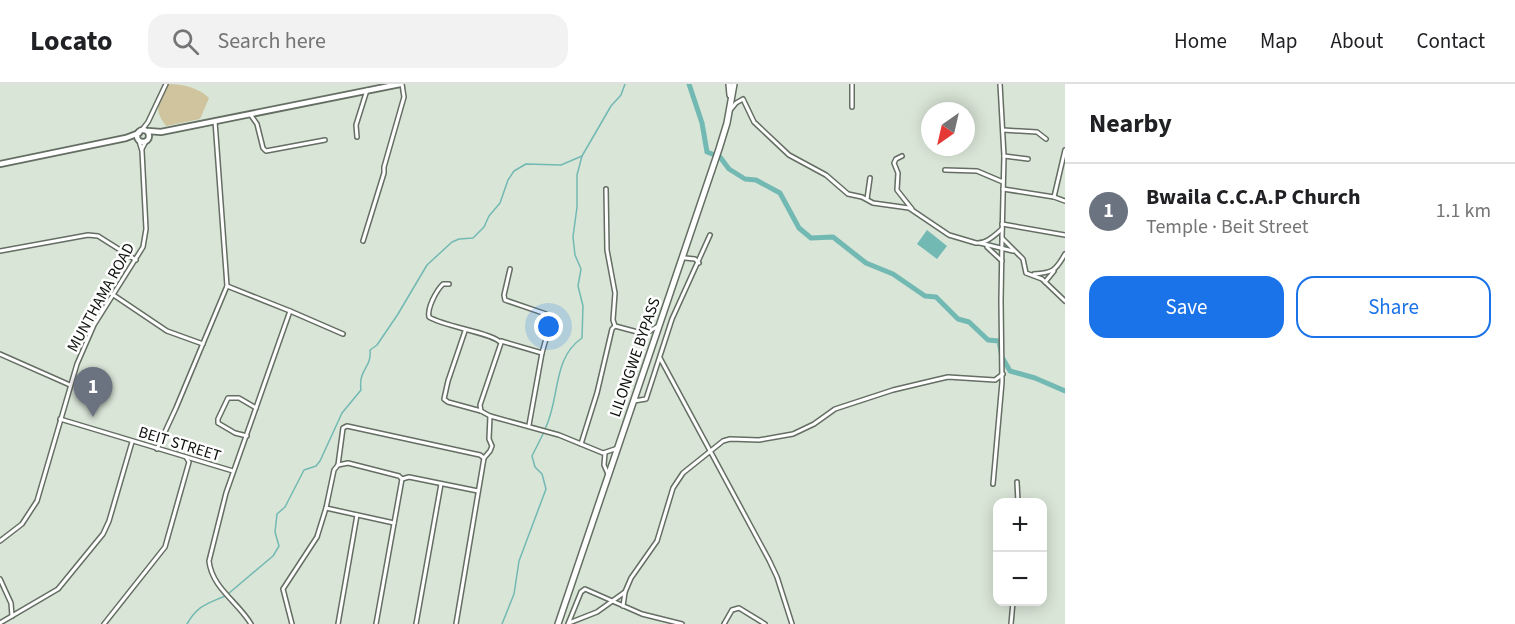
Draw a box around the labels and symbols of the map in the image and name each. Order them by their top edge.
north arrow [921,102,975,156]
street label: MUNTHAMA ROAD [62,239,140,356]
street label: LILONGWE BYPASS [604,295,666,420]
your location [534,312,563,341]
pin: 1 [74,368,112,417]
street label: BEIT STREET [136,421,224,467]

